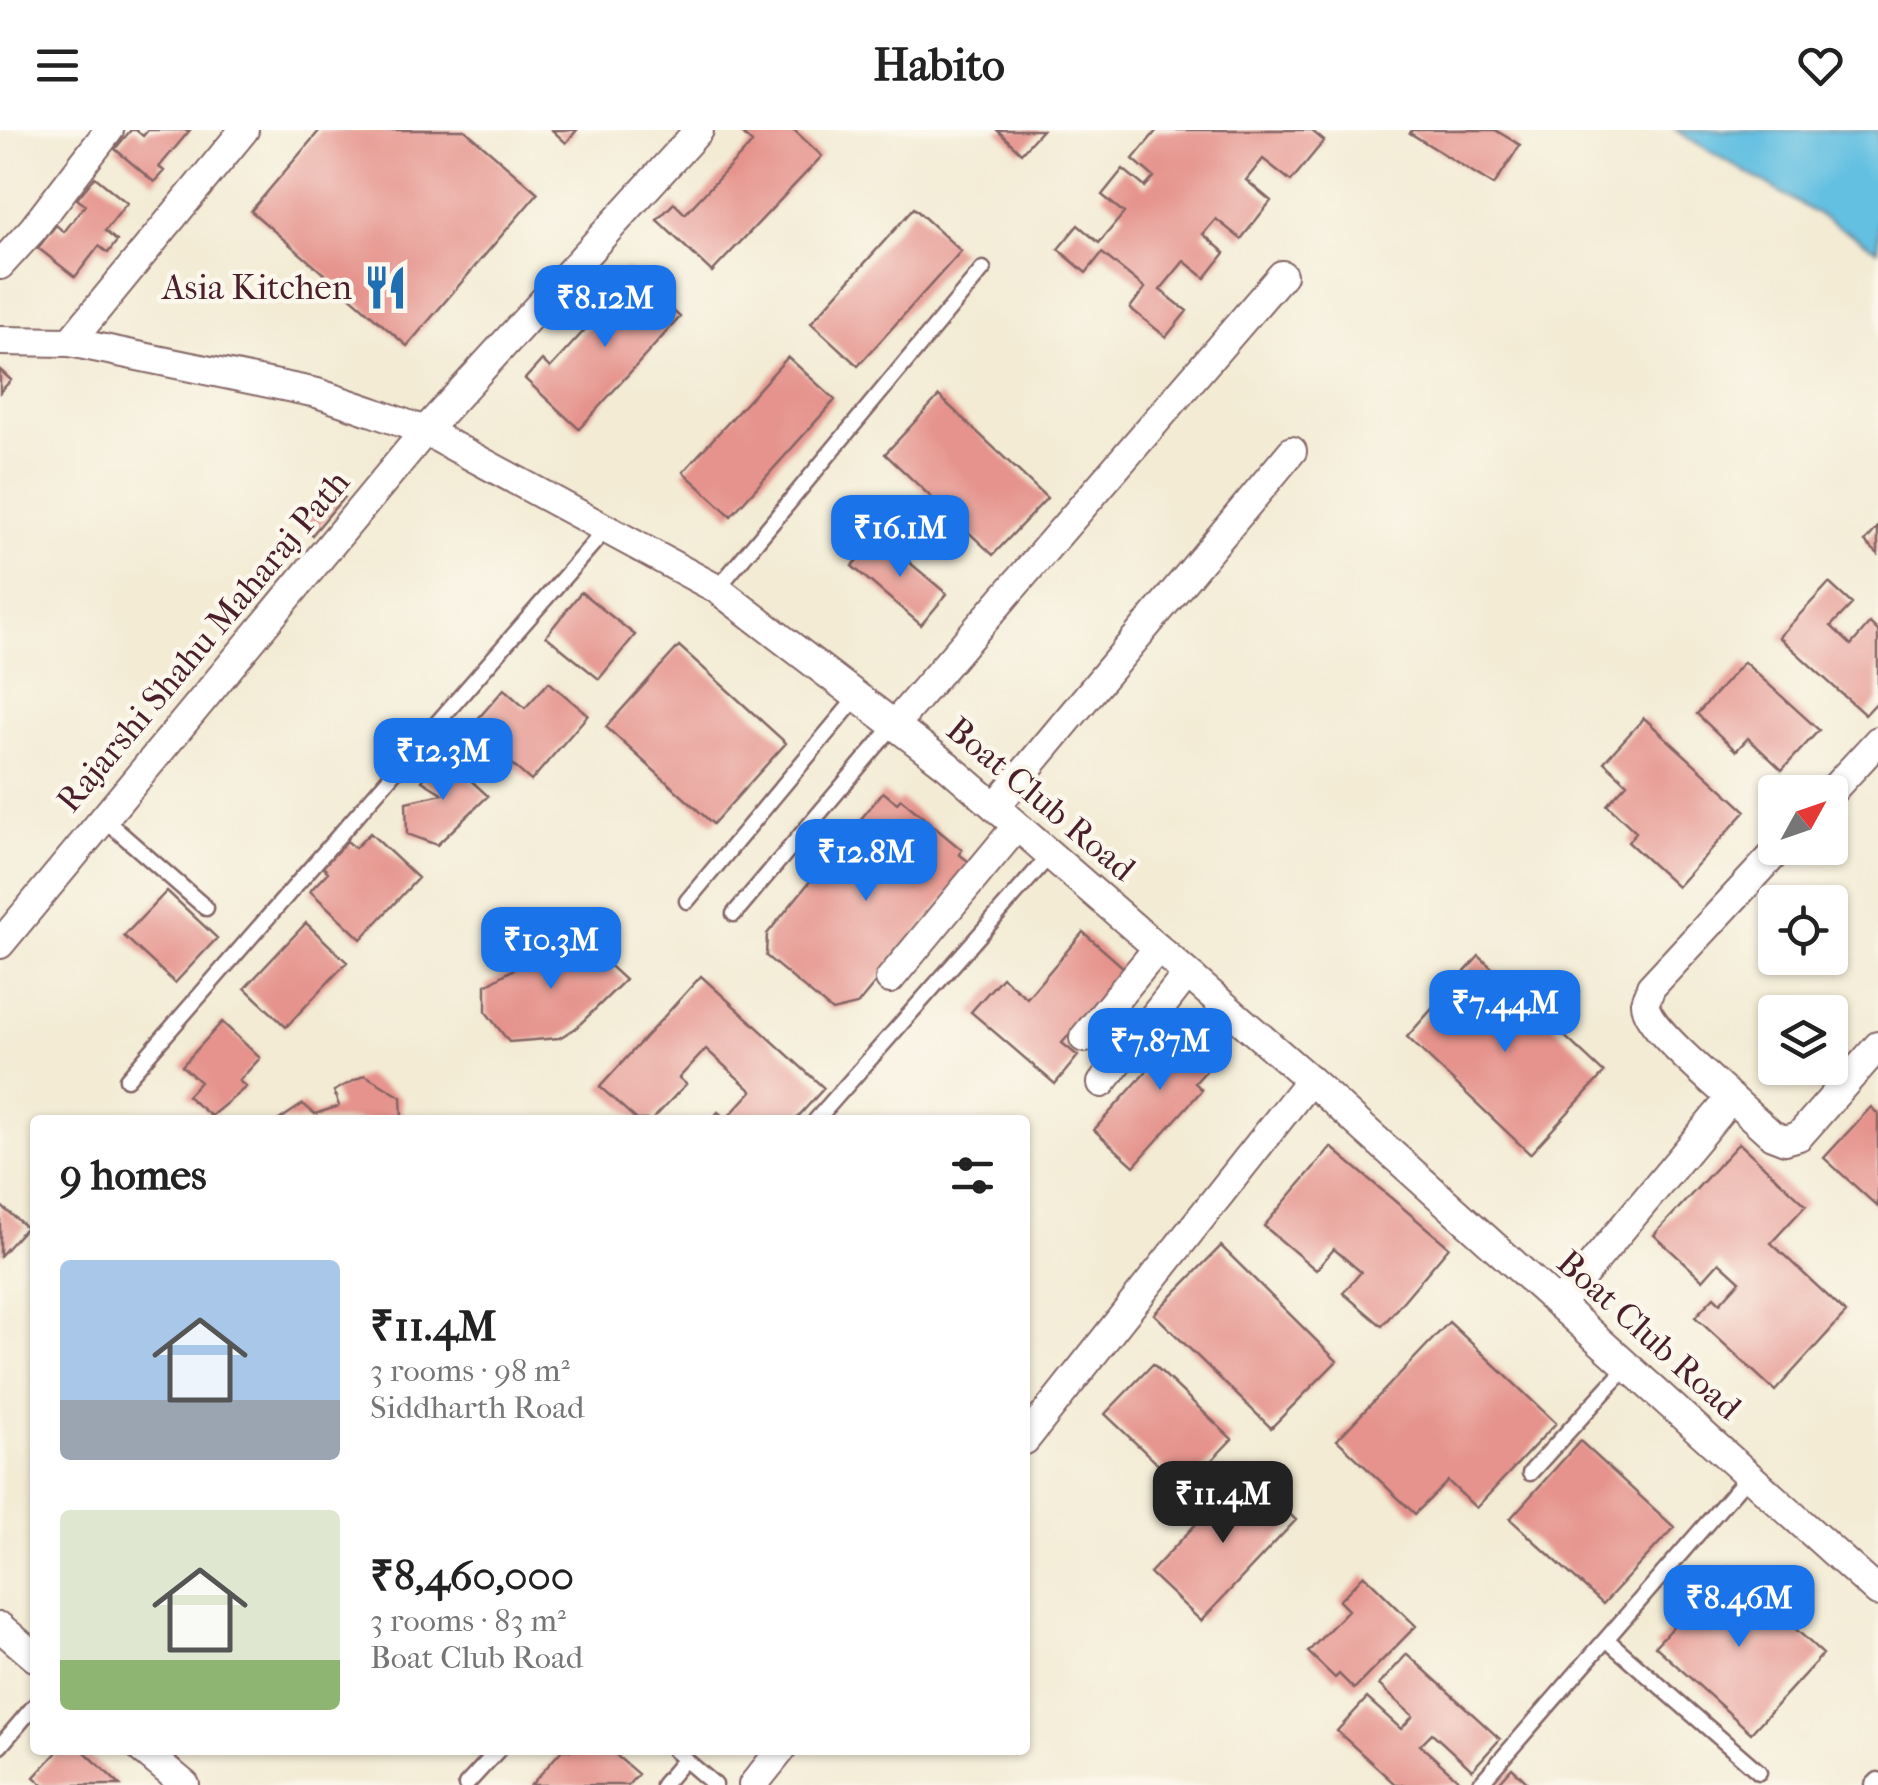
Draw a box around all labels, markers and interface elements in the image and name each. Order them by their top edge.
icon: menu [30,38,85,93]
icon: heart [1793,38,1848,93]
text: Habito [873,39,1005,92]
restaurant icon: Asia Kitchen [361,263,409,311]
pin: ₹8.12M [524,265,686,350]
place label: Asia Kitchen [160,267,352,308]
text: ₹8.12M [556,279,654,316]
street label: Rajarshi Shahu Maharaj Path [48,462,358,820]
pin: ₹16.1M [819,495,981,580]
text: ₹16.1M [853,509,947,546]
street label: Boat Club Road [939,708,1144,890]
pin: ₹12.3M [362,718,524,803]
text: ₹12.3M [396,732,490,769]
north arrow [1758,775,1848,865]
map controls [1758,775,1848,1085]
pin: ₹12.8M [785,819,947,904]
text: ₹12.8M [817,833,915,870]
button: locate [1758,885,1848,975]
pin: ₹10.3M [470,907,632,992]
text: ₹10.3M [503,921,599,958]
pin: ₹7.44M [1424,970,1586,1055]
text: ₹7.44M [1451,984,1559,1021]
button: layers [1758,995,1848,1085]
pin: ₹7.87M [1079,1008,1241,1093]
text: ₹7.87M [1110,1022,1210,1059]
icon: filters [945,1148,1000,1203]
text: 9 homes [60,1151,207,1200]
street label: Boat Club Road [1549,1242,1750,1429]
icon: home [140,1300,260,1420]
text: ₹11.4M [370,1302,496,1351]
text: 3 rooms · 98 m² [370,1352,570,1389]
text: Siddharth Road [370,1389,585,1426]
pin: ₹11.4M [1142,1461,1304,1546]
text: ₹11.4M [1175,1475,1271,1512]
icon: home [140,1550,260,1670]
text: ₹8,460,000 [370,1552,574,1601]
pin: ₹8.46M [1658,1565,1820,1650]
text: ₹8.46M [1686,1579,1792,1616]
text: 3 rooms · 83 m² [370,1602,566,1639]
text: Boat Club Road [370,1639,583,1676]

